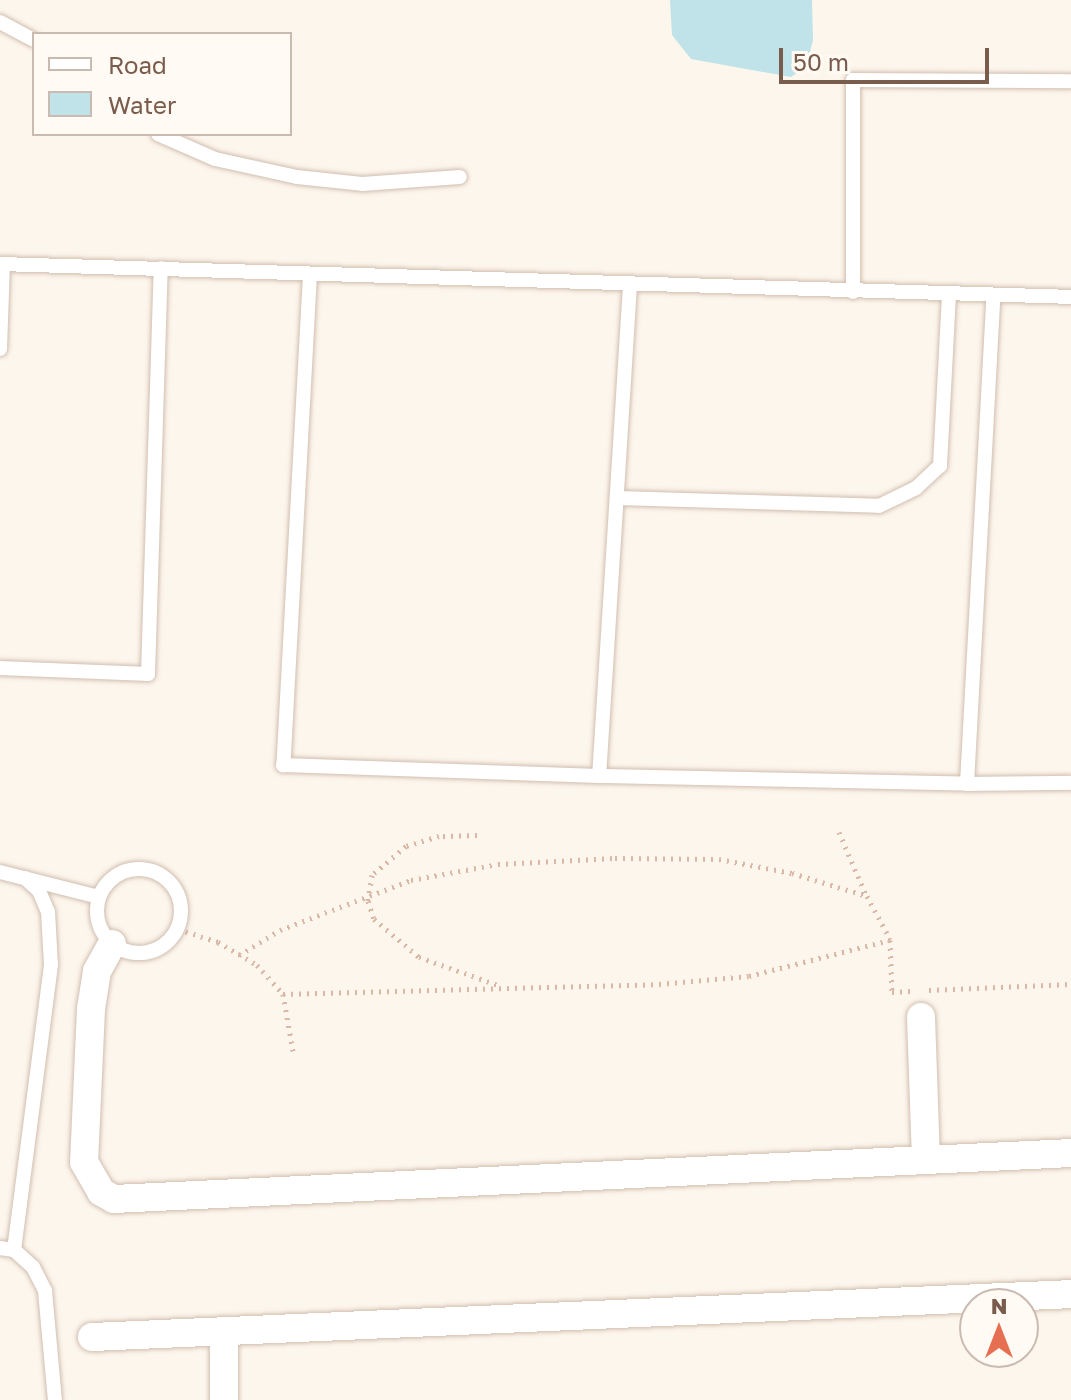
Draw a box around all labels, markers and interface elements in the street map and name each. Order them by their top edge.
legend [32,32,292,136]
scale bar [783,32,993,82]
text: 50 m [793,47,849,76]
text: Road [108,50,167,79]
text: Water [108,90,176,119]
north arrow [959,1288,1039,1368]
text: N [991,1292,1007,1319]

